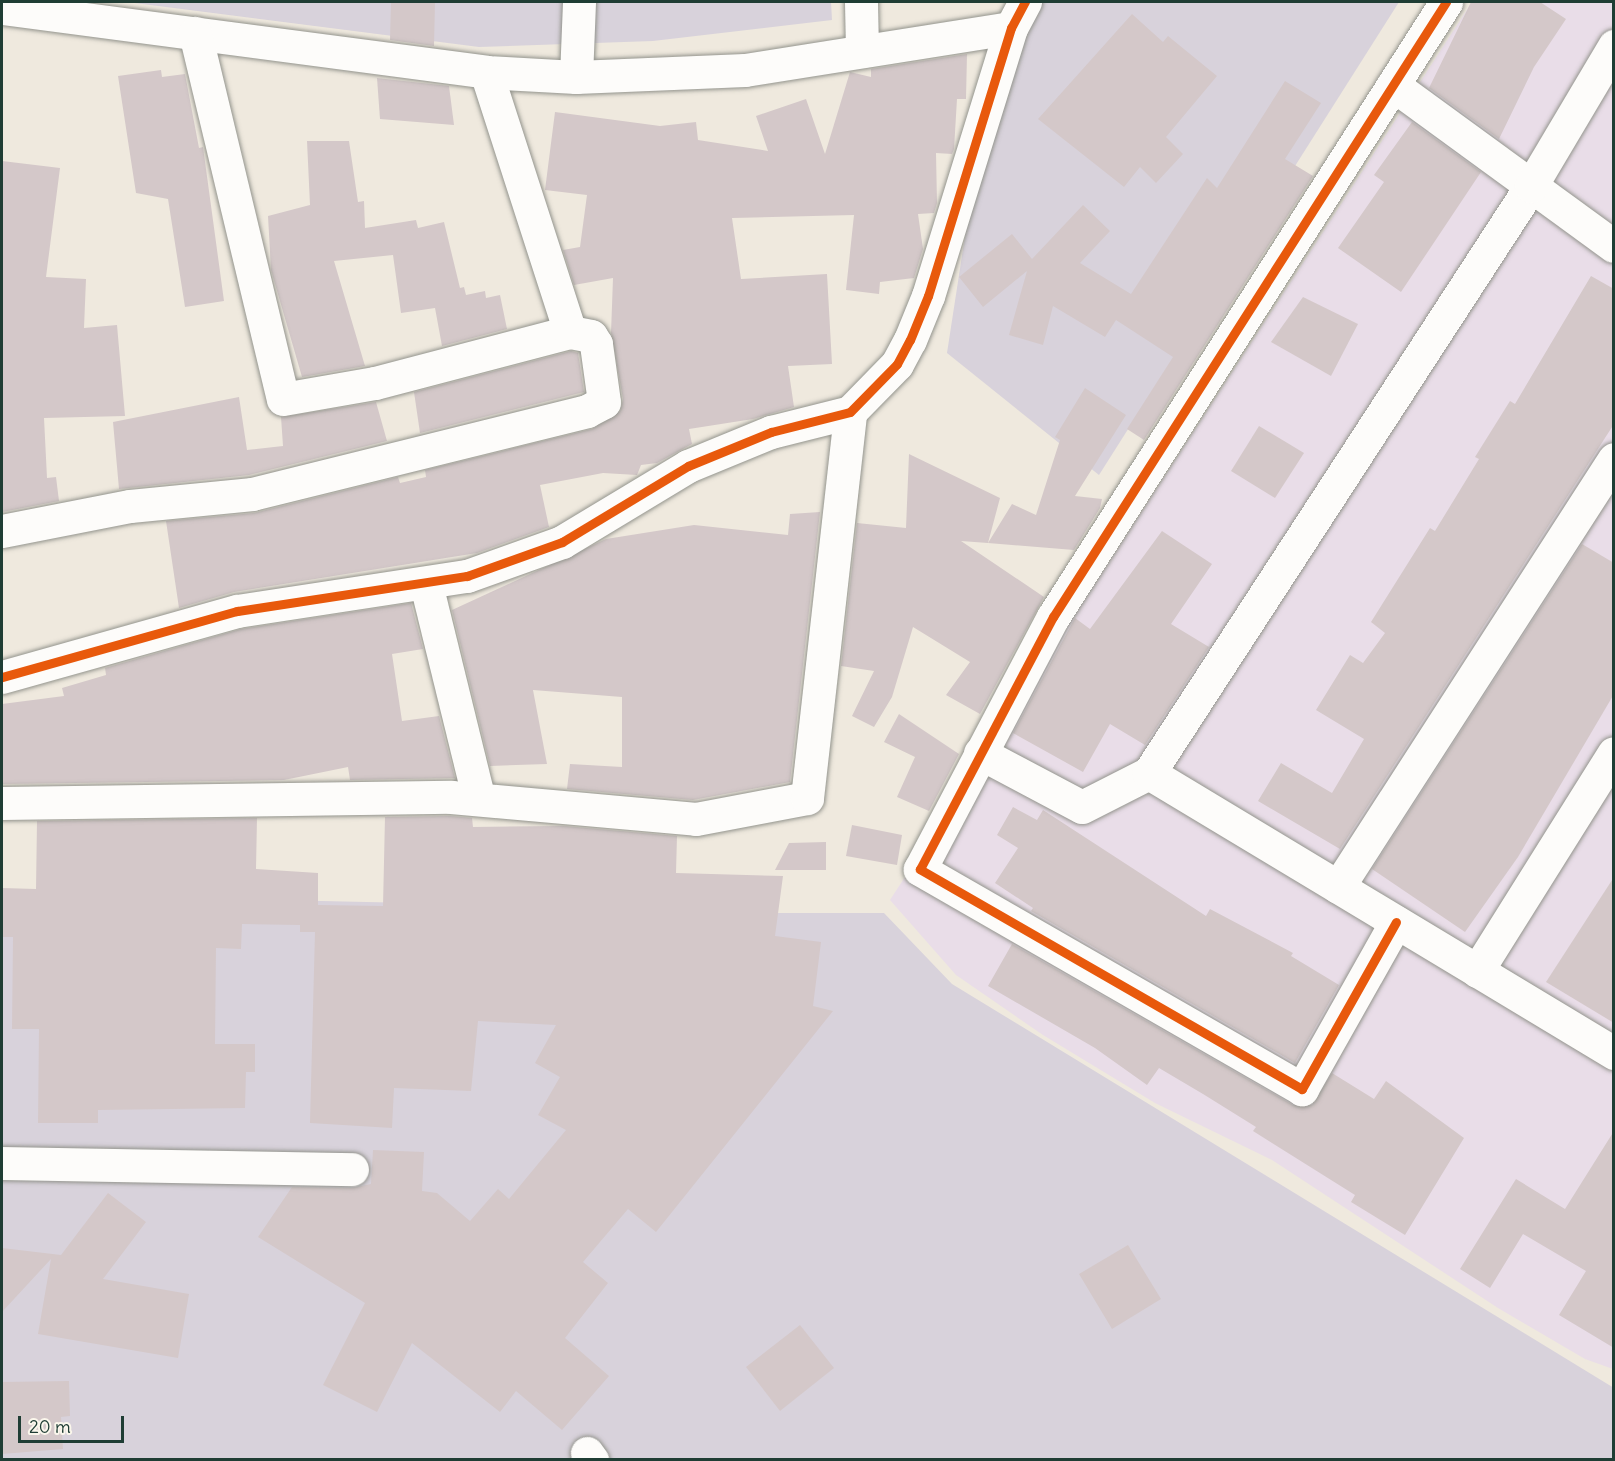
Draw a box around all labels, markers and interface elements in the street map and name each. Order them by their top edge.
scale bar [21,1404,128,1442]
text: 20 m [29,1415,71,1438]

